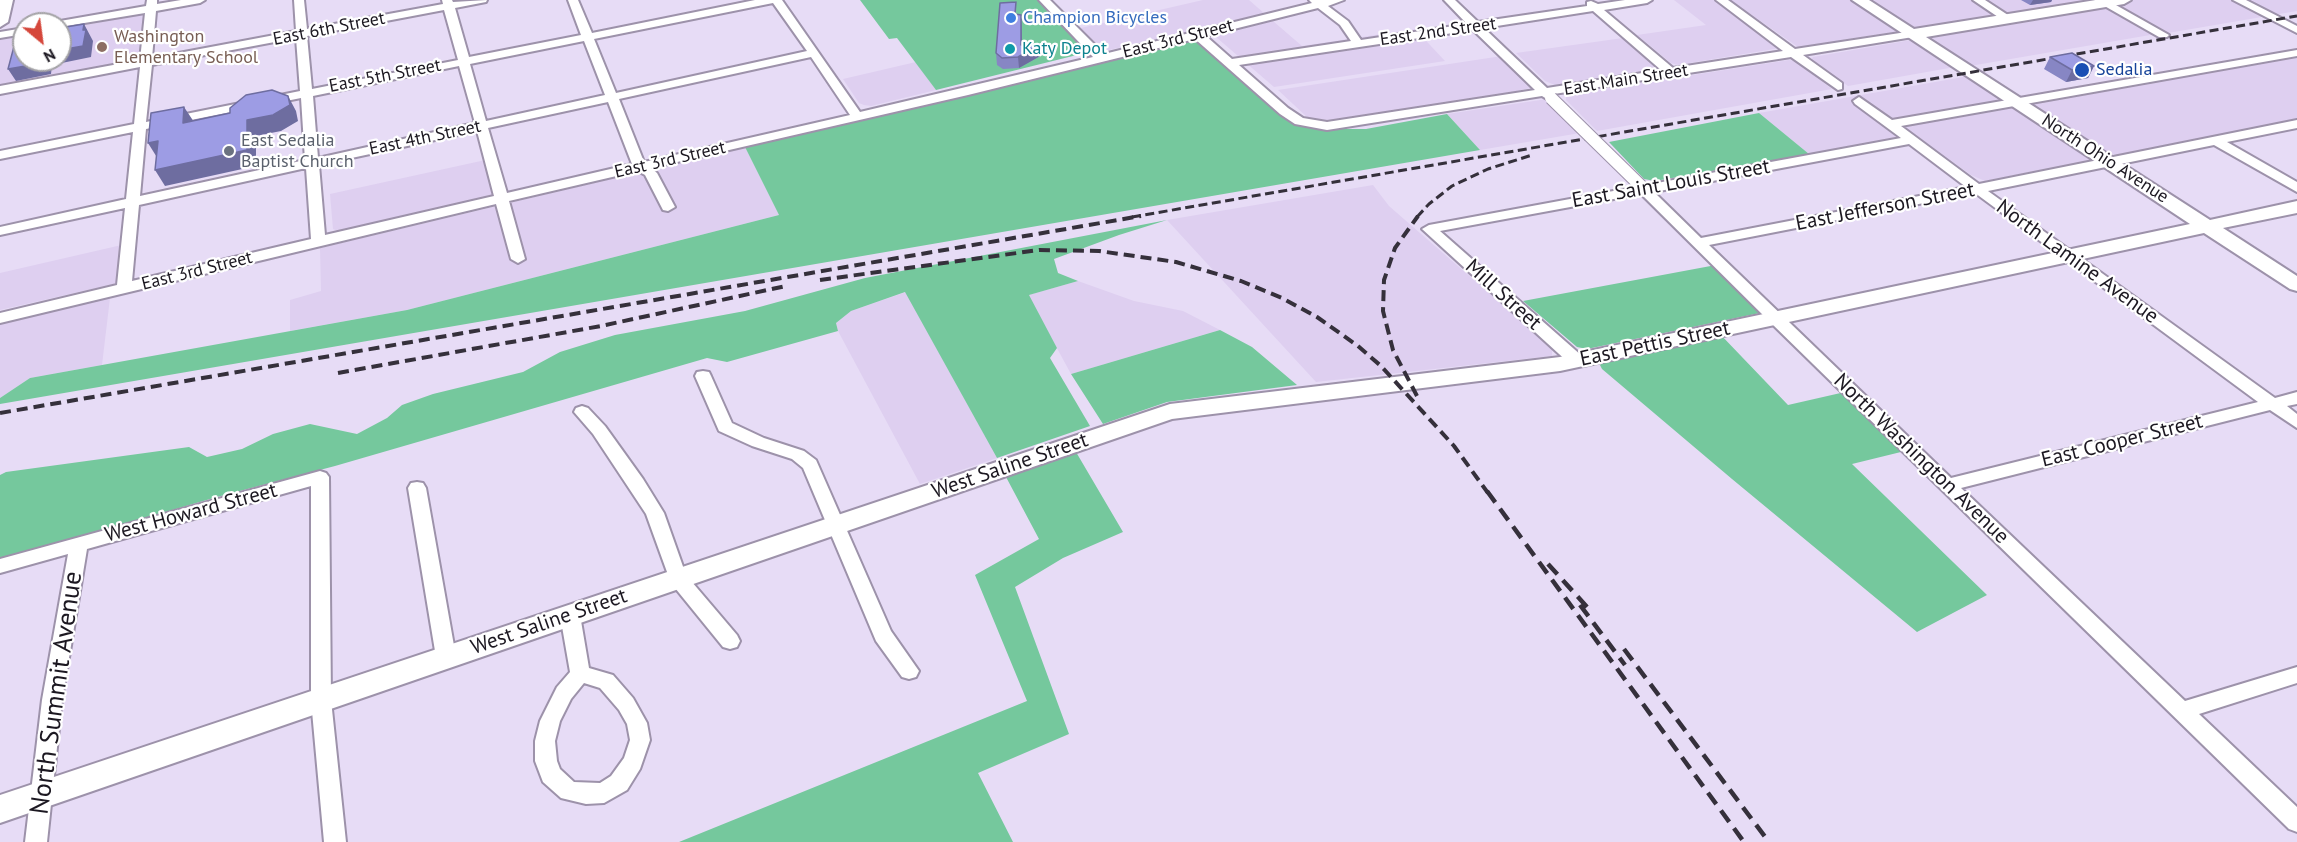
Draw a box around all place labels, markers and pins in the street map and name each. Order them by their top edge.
place label: Champion Bicycles [1023,7,1167,29]
marker: Champion Bicycles [1004,11,1018,25]
place label: Washington Elementary School [114,26,258,68]
place label: Katy Depot [1022,38,1107,60]
marker: Washington Elementary School [95,40,109,54]
marker: Katy Depot [1003,42,1017,56]
place label: Sedalia [2096,59,2152,81]
marker: Sedalia [2073,61,2091,79]
place label: East Sedalia Baptist Church [241,130,353,172]
marker: East Sedalia Baptist Church [222,144,236,158]

